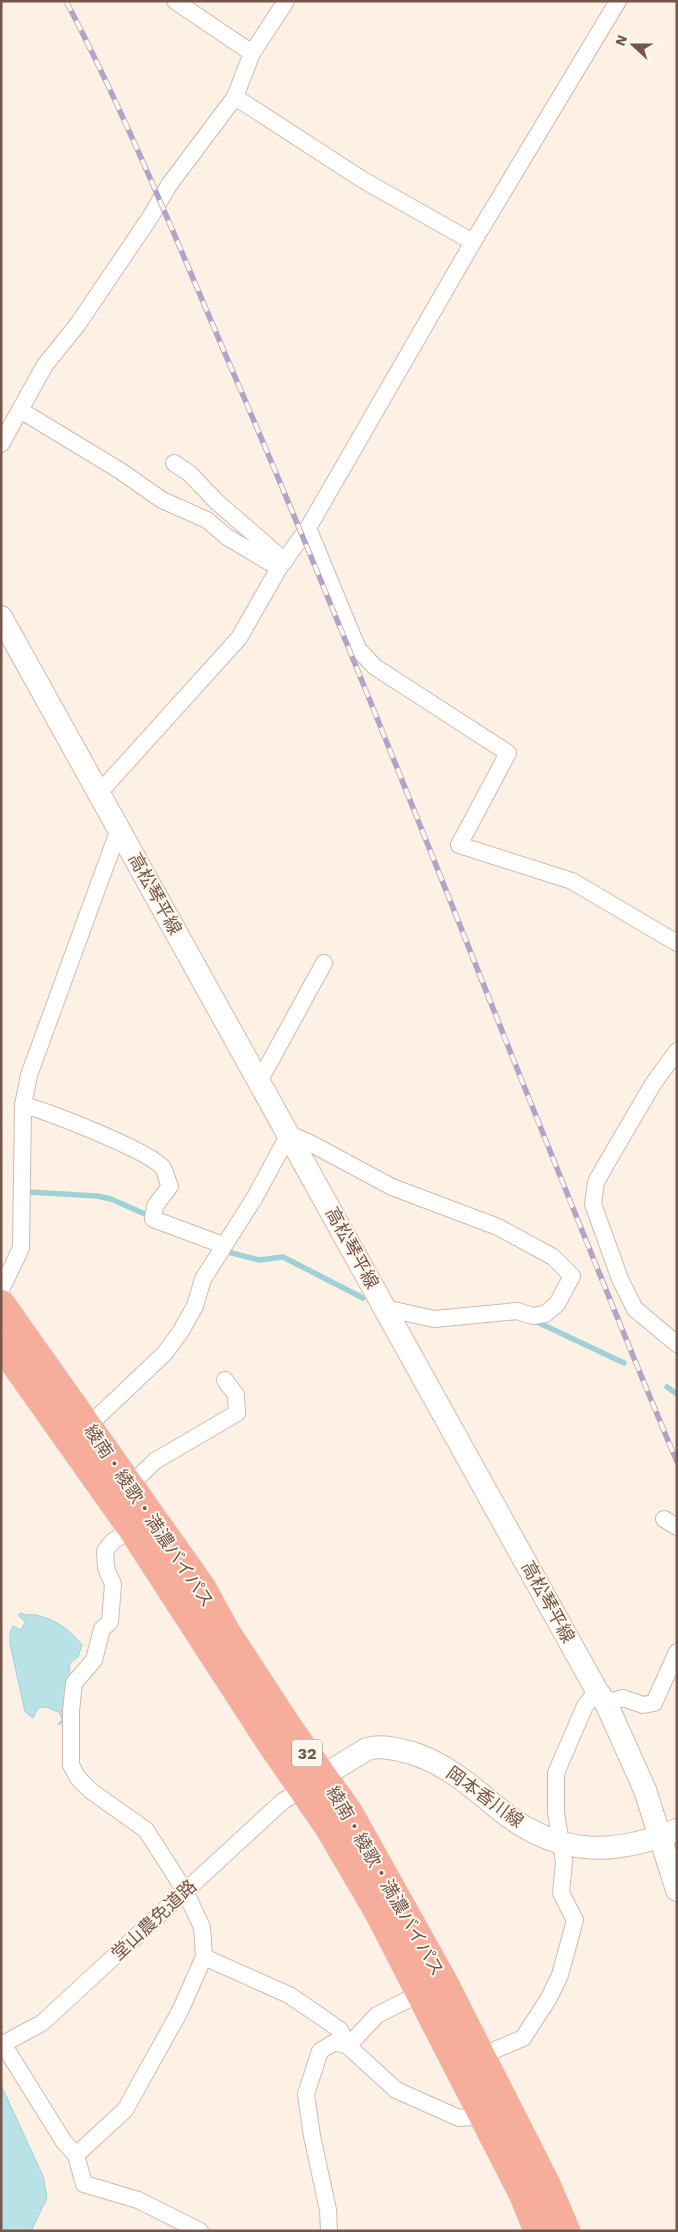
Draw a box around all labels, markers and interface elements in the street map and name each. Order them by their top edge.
north arrow [608,20,658,70]
text: N [612,33,630,48]
street label: 高松琴平線 [124,849,186,938]
street label: 高松琴平線 [321,1203,383,1292]
street label: 綾南・綾歌・満濃バイパス [80,1420,218,1611]
street label: 高松琴平線 [517,1557,579,1646]
road number: 32 [292,1740,322,1766]
street label: 岡本香川線 [443,1762,528,1832]
street label: 綾南・綾歌・満濃バイパス [322,1782,448,1979]
street label: 堂山農免道路 [107,1875,200,1964]

